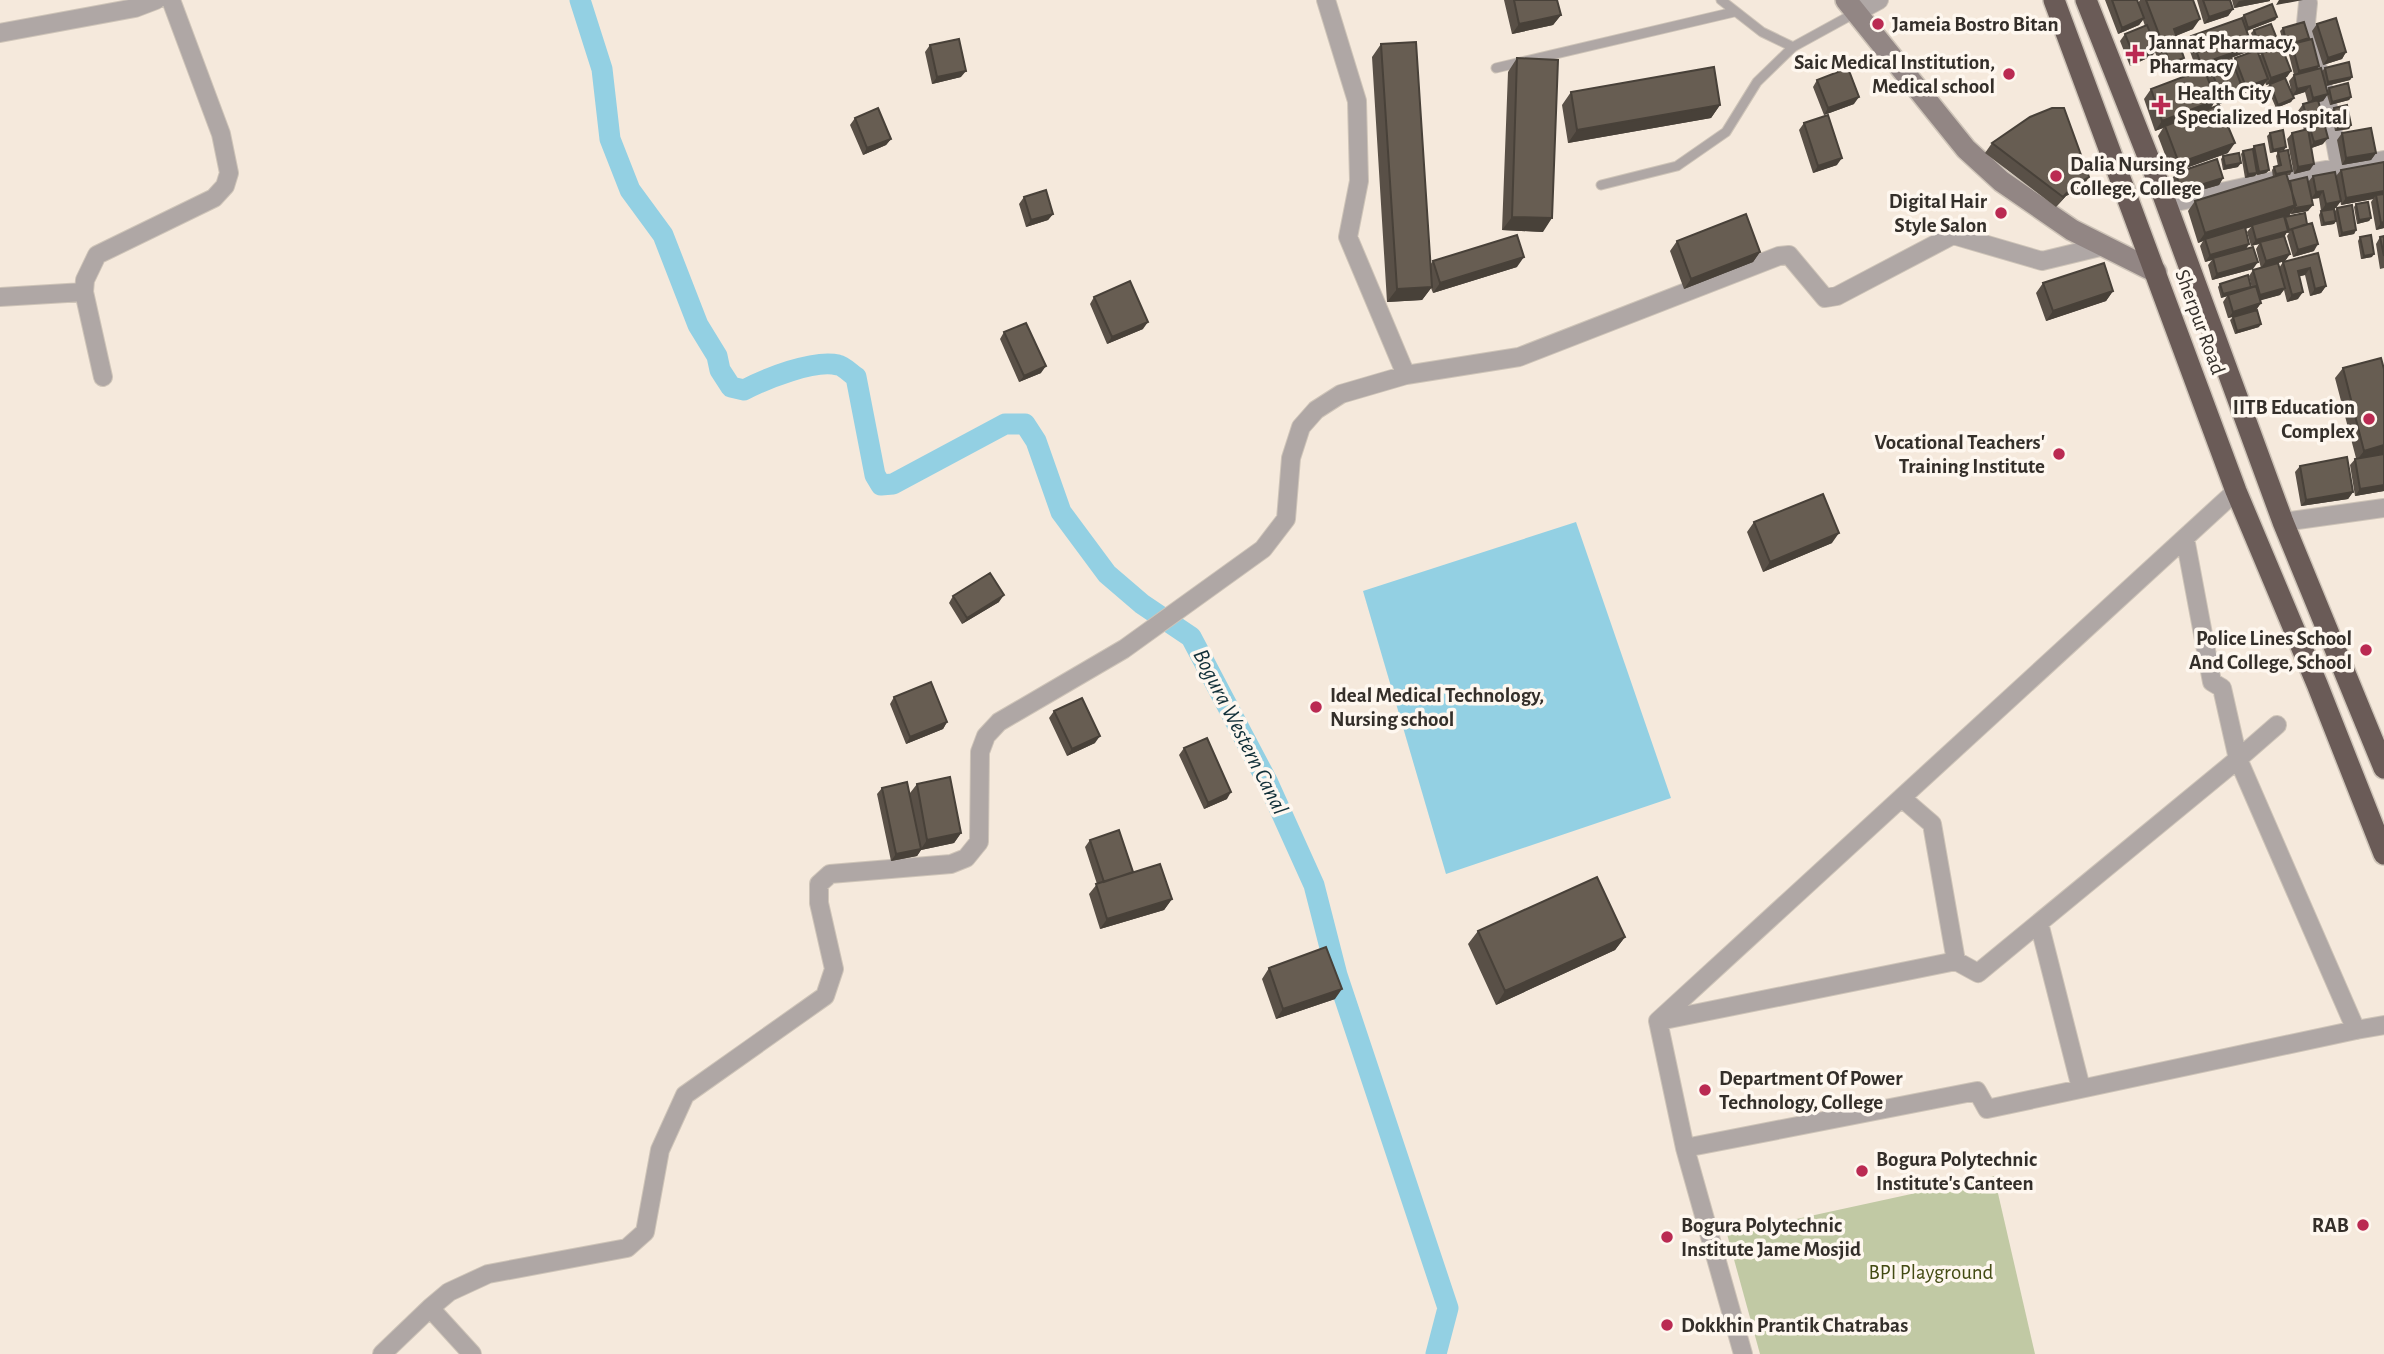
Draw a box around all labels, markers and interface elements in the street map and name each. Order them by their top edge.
place label: Jameia Bostro Bitan [1892,14,2059,35]
marker: Jameia Bostro Bitan [1870,16,1886,32]
place label: Jannat Pharmacy, Pharmacy [2149,32,2296,77]
marker: Jannat Pharmacy, Pharmacy [2127,46,2143,62]
place label: Saic Medical Institution, Medical school [1794,52,1995,97]
marker: Saic Medical Institution, Medical school [2001,66,2017,82]
place label: Health City Specialized Hospital [2177,83,2348,128]
marker: Health City Specialized Hospital [2151,95,2171,115]
place label: Dalia Nursing College, College [2070,154,2202,199]
marker: Dalia Nursing College, College [2048,168,2064,184]
place label: Digital Hair Style Salon [1889,191,1988,236]
marker: Digital Hair Style Salon [1993,205,2009,221]
street label: Sherpur Road [2171,267,2229,378]
place label: IITB Education Complex [2233,397,2355,442]
marker: IITB Education Complex [2361,411,2377,427]
place label: Vocational Teachers' Training Institute [1875,432,2045,477]
marker: Vocational Teachers' Training Institute [2051,446,2067,462]
place label: Police Lines School And College, School [2189,628,2352,673]
marker: Police Lines School And College, School [2358,642,2374,658]
water label: Bogura Western Canal [1188,646,1292,819]
place label: Ideal Medical Technology, Nursing school [1330,685,1544,730]
marker: Ideal Medical Technology, Nursing school [1308,699,1324,715]
place label: Department Of Power Technology, College [1719,1068,1903,1113]
marker: Department Of Power Technology, College [1697,1082,1713,1098]
place label: Bogura Polytechnic Institute's Canteen [1876,1149,2037,1194]
marker: Bogura Polytechnic Institute's Canteen [1854,1163,1870,1179]
place label: Bogura Polytechnic Institute Jame Mosjid [1681,1215,1861,1260]
place label: RAB [2312,1215,2349,1236]
marker: RAB [2355,1217,2371,1233]
marker: Bogura Polytechnic Institute Jame Mosjid [1659,1229,1675,1245]
park label: BPI Playground [1869,1262,1994,1283]
place label: Dokkhin Prantik Chatrabas [1681,1315,1908,1336]
marker: Dokkhin Prantik Chatrabas [1659,1317,1675,1333]

